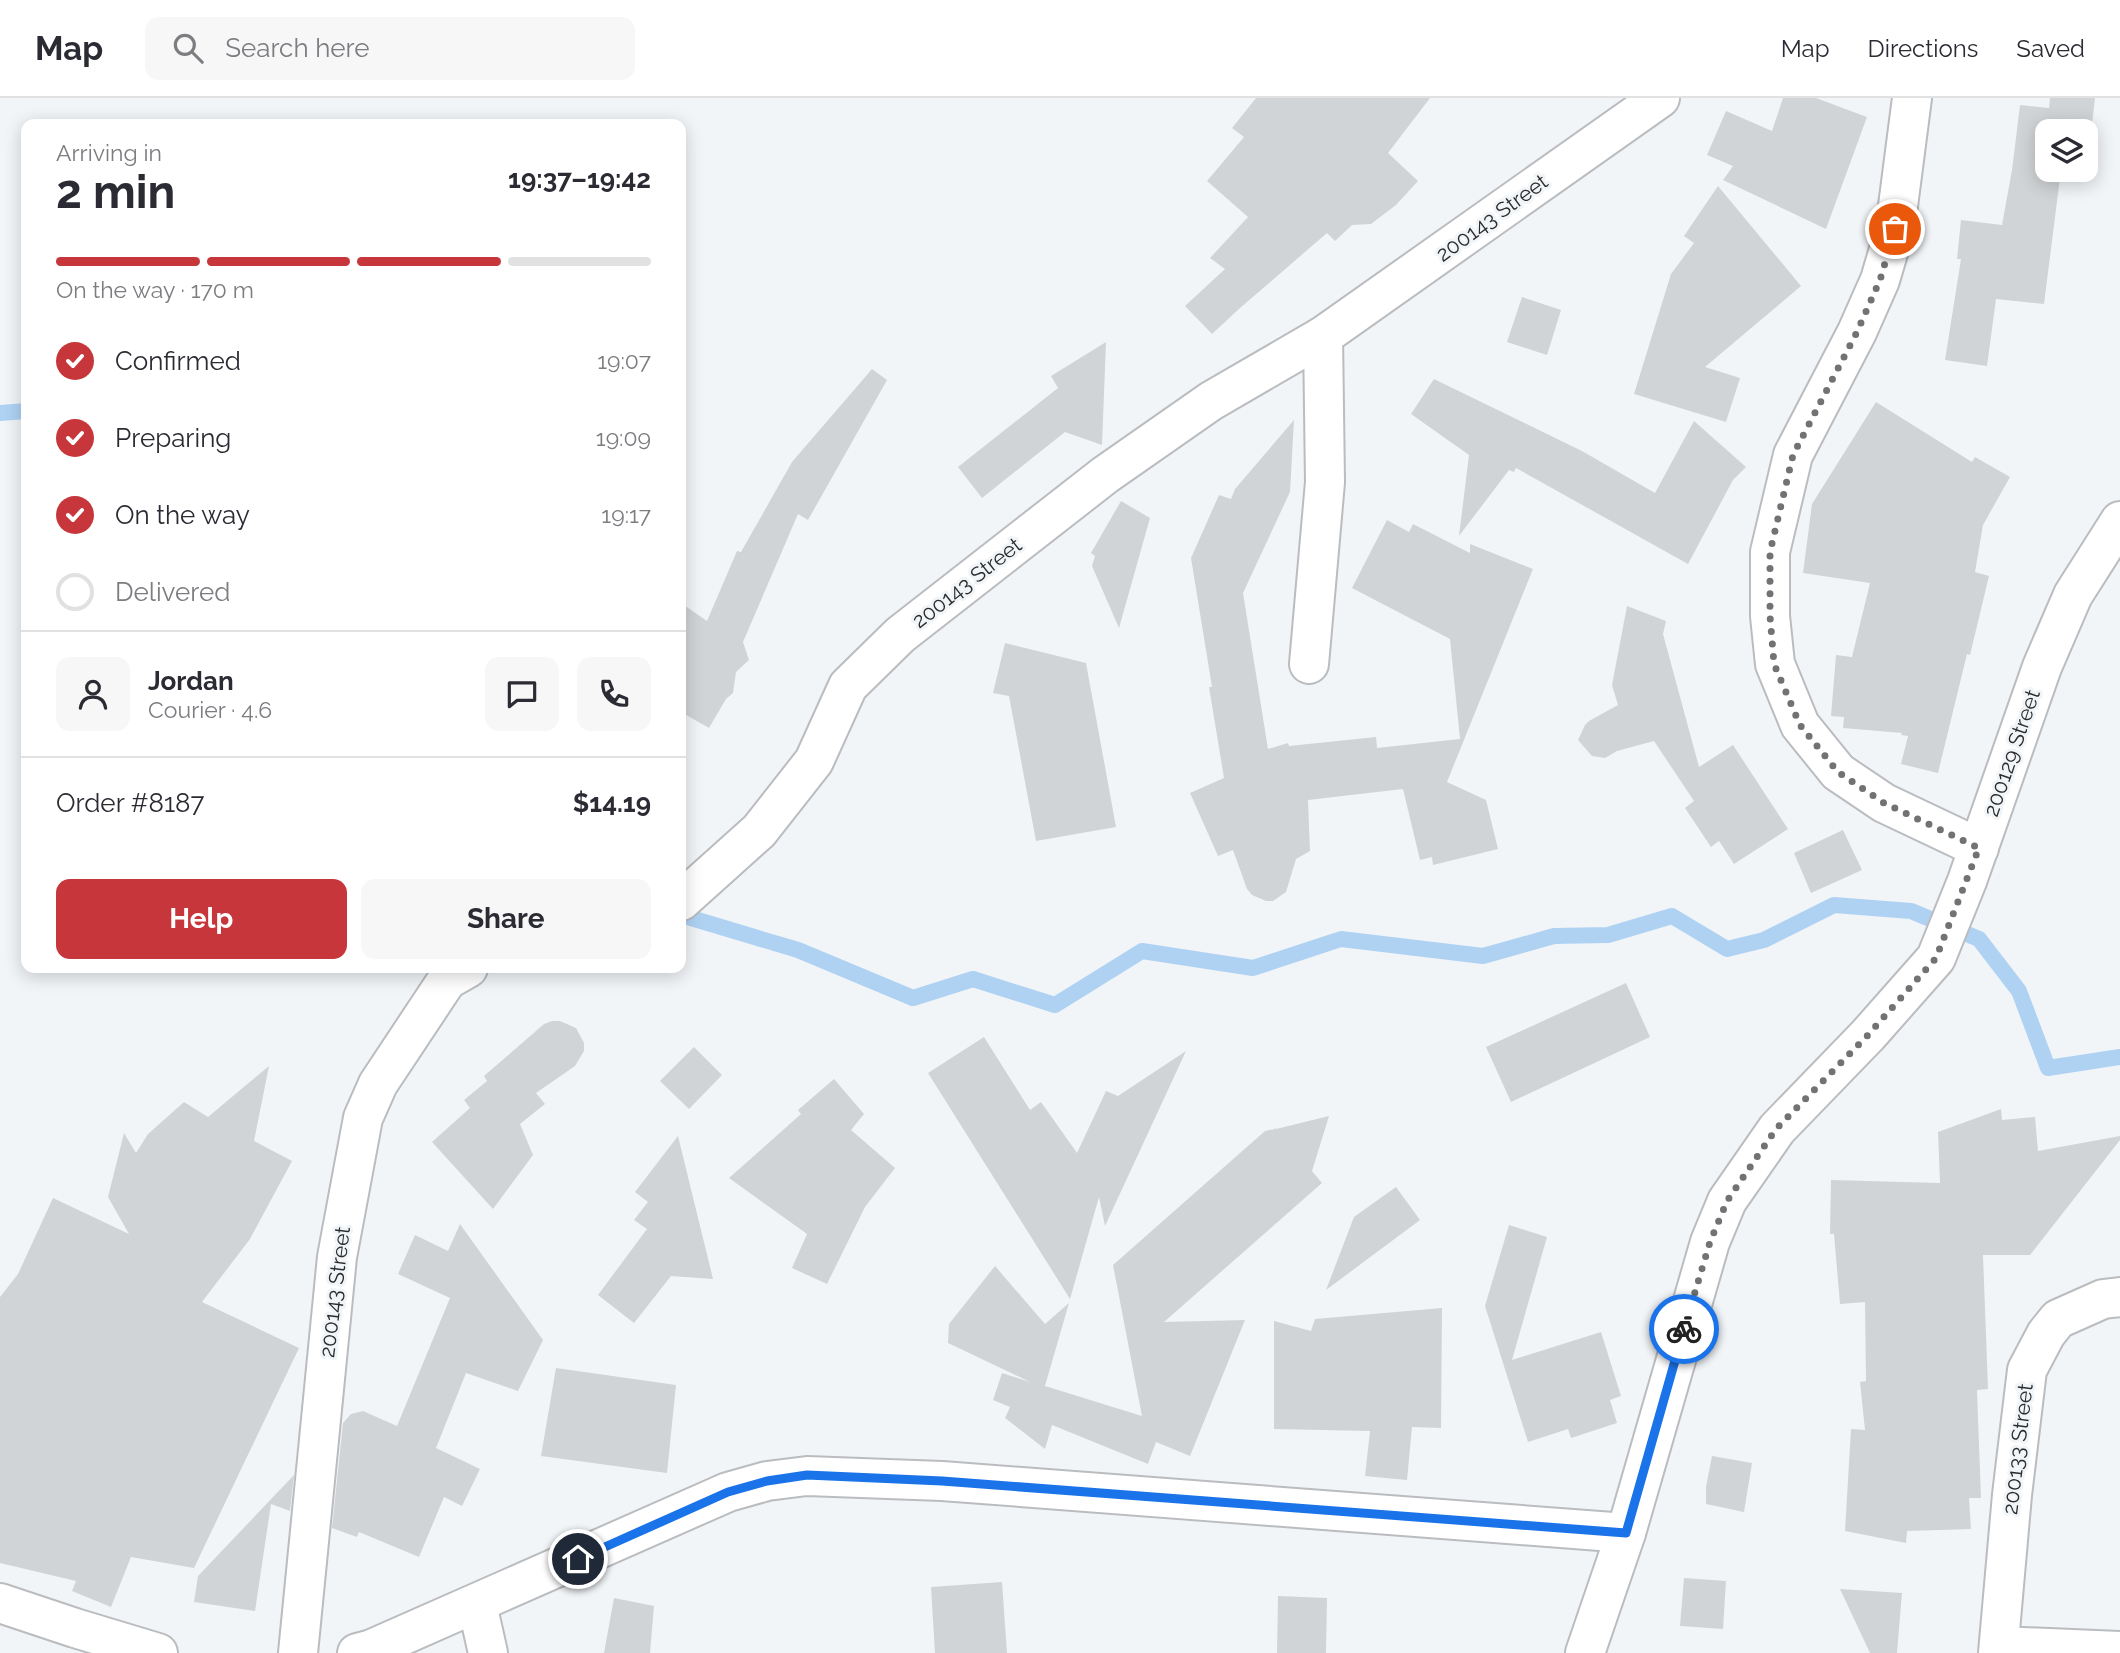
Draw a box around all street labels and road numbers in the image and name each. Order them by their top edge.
street label: 200143 Street [1431,169,1552,266]
street label: 200143 Street [907,532,1026,633]
street label: 200129 Street [1978,686,2045,820]
street label: 200143 Street [314,1225,355,1359]
street label: 200133 Street [1997,1382,2038,1516]

